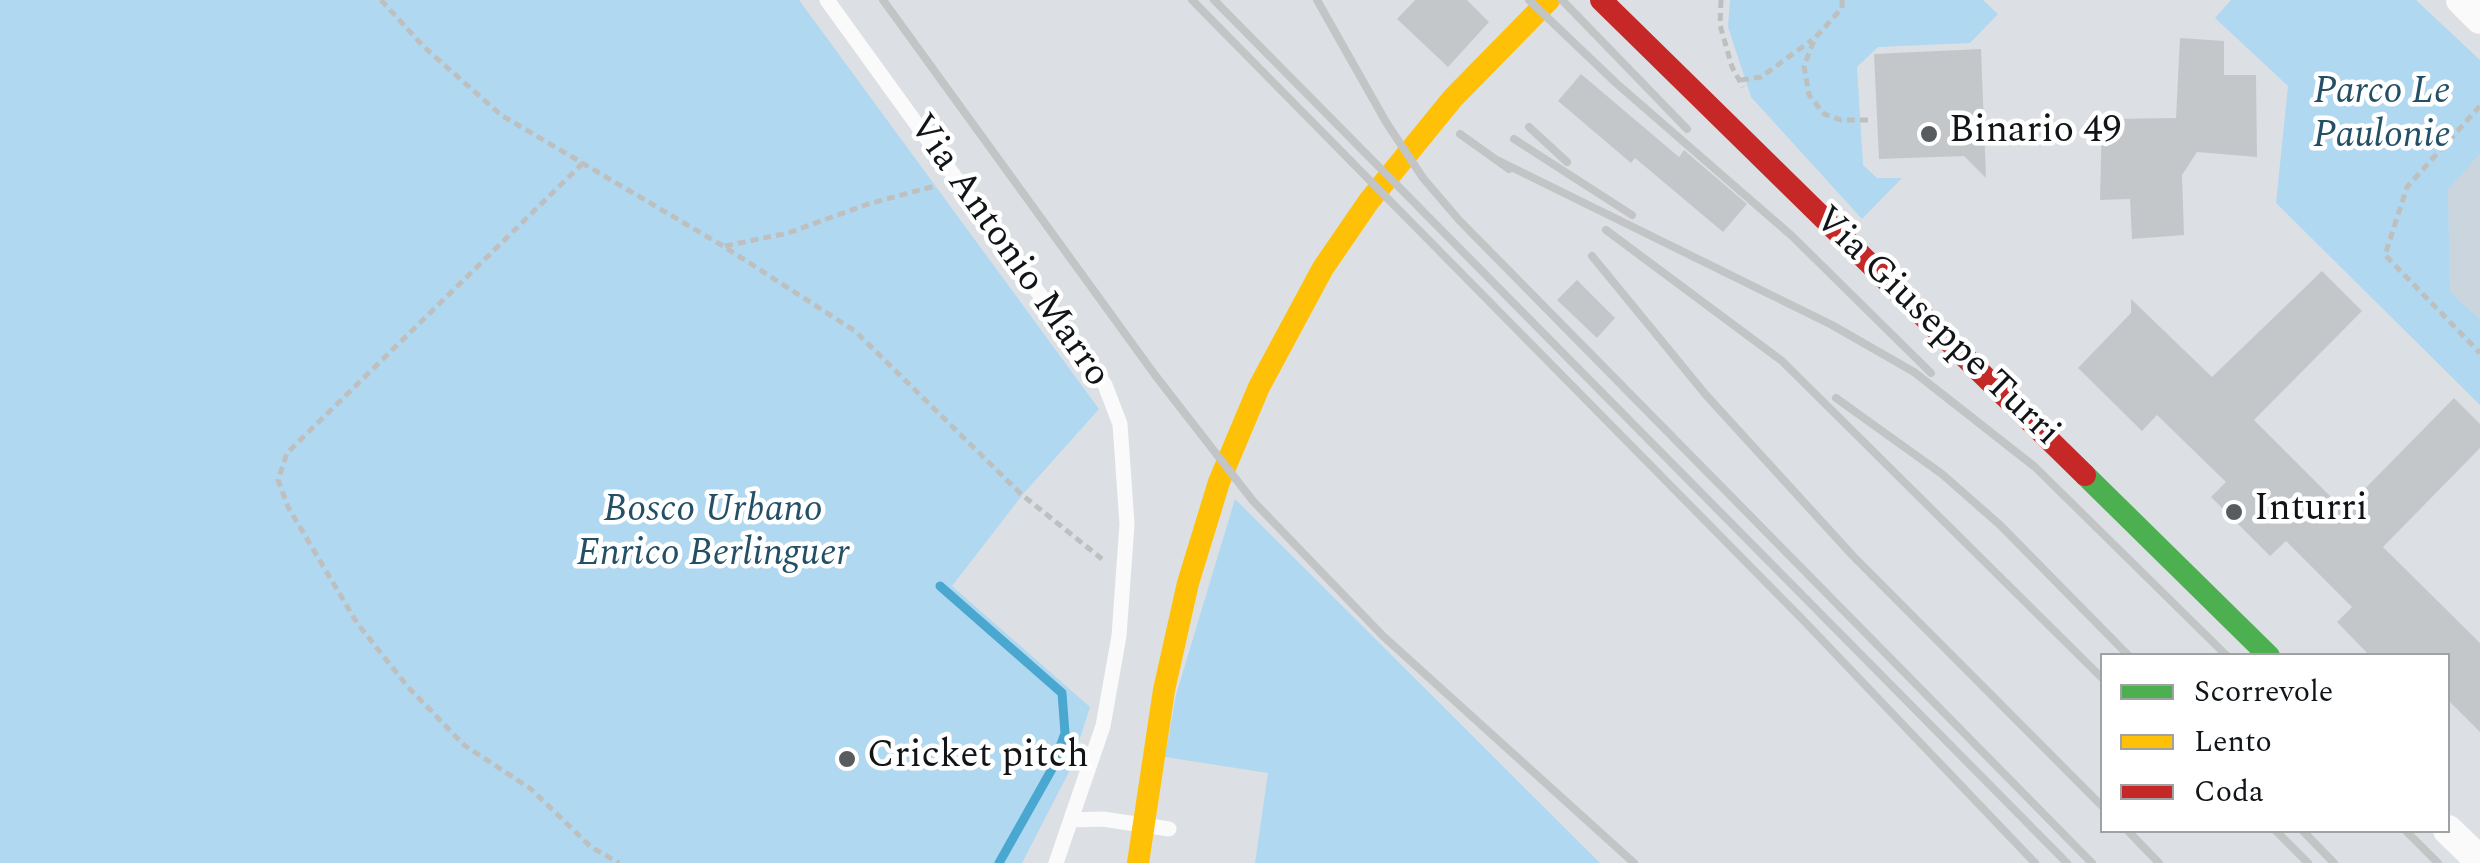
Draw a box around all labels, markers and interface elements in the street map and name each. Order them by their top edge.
park label: Parco Le Paulonie [2313,72,2451,162]
street label: Via Antonio Marro [896,107,1118,397]
place label: Binario 49 [1949,111,2121,157]
marker: Binario 49 [1918,123,1940,145]
street label: Via Giuseppe Turri [1802,199,2068,457]
place label: Inturri [2254,489,2368,535]
park label: Bosco Urbano Enrico Berlinguer [576,490,850,580]
marker: Inturri [2223,501,2245,523]
legend [2100,653,2450,833]
text: Scorrevole [2194,669,2333,715]
text: Lento [2194,719,2272,765]
place label: Cricket pitch [867,736,1089,782]
marker: Cricket pitch [836,748,858,770]
text: Coda [2194,769,2264,815]

